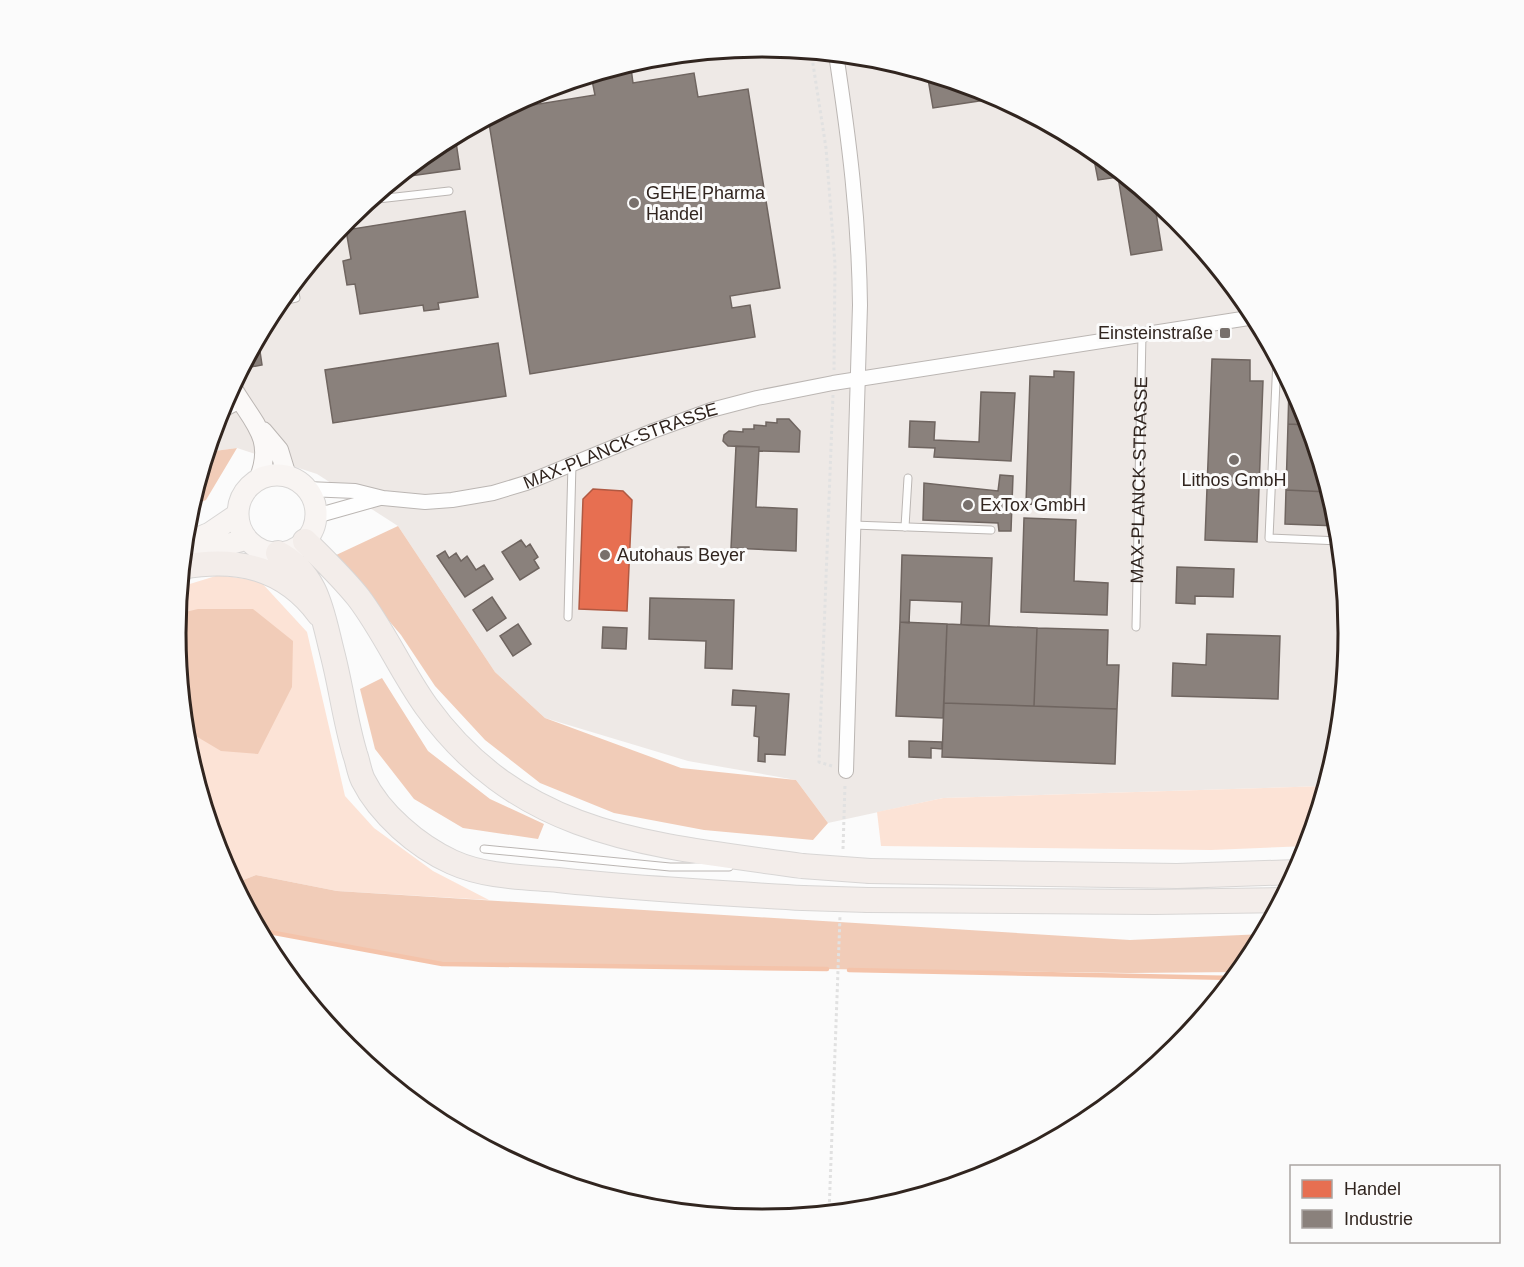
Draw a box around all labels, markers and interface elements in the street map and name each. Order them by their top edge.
place label: GEHE Pharma Handel [646,183,766,224]
marker: GEHE Pharma Handel [627,196,641,210]
place label: Einsteinstraße [1098,323,1213,343]
marker: Einsteinstraße [1218,326,1232,340]
street label: MAX-PLANCK-STRASSE [1127,376,1151,584]
street label: MAX-PLANCK-STRASSE [521,399,720,493]
marker: Lithos GmbH [1227,453,1241,467]
place label: Lithos GmbH [1181,470,1287,490]
place label: ExTox GmbH [980,495,1086,515]
marker: ExTox GmbH [961,498,975,512]
place label: Autohaus Beyer [617,545,745,565]
marker: Autohaus Beyer [598,548,612,562]
legend [1290,1165,1500,1243]
text: Handel [1344,1179,1401,1199]
text: Industrie [1344,1209,1413,1229]

